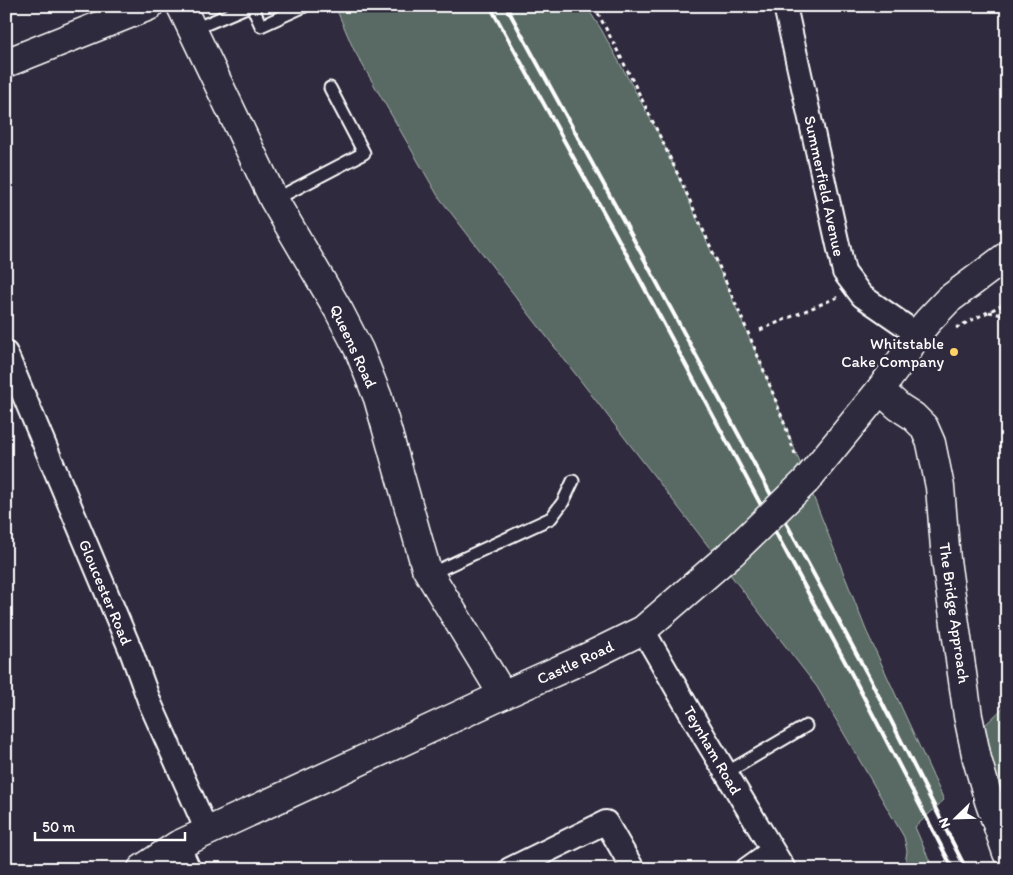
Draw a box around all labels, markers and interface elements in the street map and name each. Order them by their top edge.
street label: Summerfield Avenue [800,114,849,259]
street label: Queens Road [326,301,381,391]
place label: Whitstable Cake Company [841,334,944,371]
marker: Whitstable Cake Company [948,346,960,358]
street label: Gloucester Road [75,537,136,648]
street label: The Bridge Approach [935,541,974,685]
street label: Castle Road [534,636,617,688]
street label: Teynham Road [680,703,746,798]
north arrow [930,792,980,842]
scale bar [35,810,185,842]
text: N [935,815,954,831]
text: 50 m [42,818,75,836]

